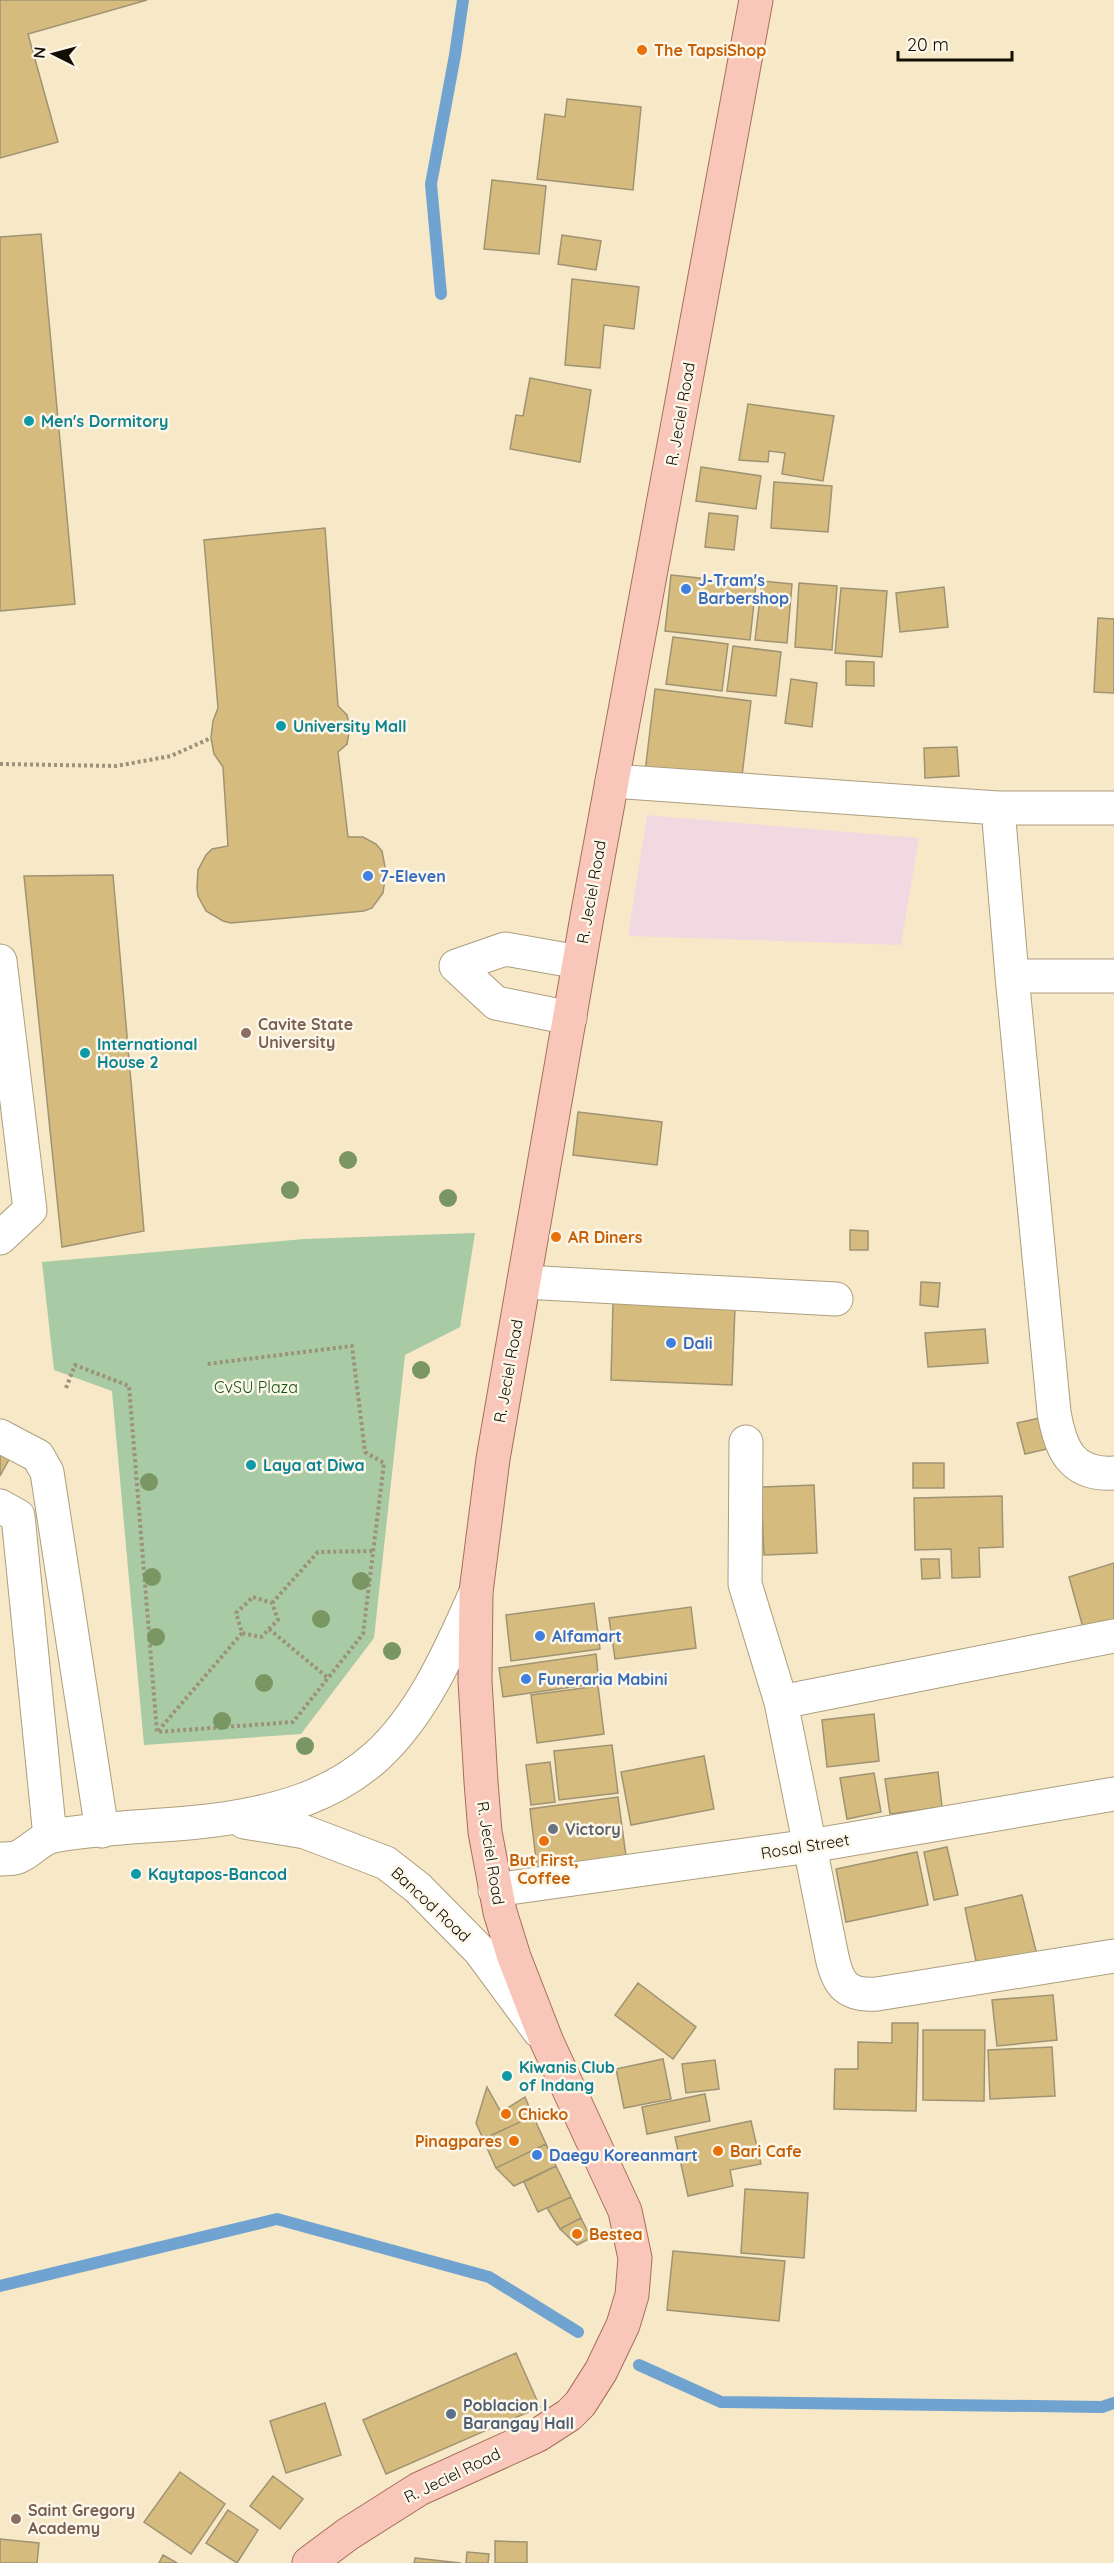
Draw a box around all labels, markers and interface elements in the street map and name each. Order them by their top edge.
north arrow [24,24,84,84]
scale bar [898,24,1012,62]
text: 20 m [907,33,949,56]
place label: The TapsiShop [654,40,766,60]
marker: The TapsiShop [635,43,649,57]
text: N [29,46,50,59]
street label: R. Jeciel Road [661,361,699,467]
place label: Men's Dormitory [41,411,168,431]
marker: Men's Dormitory [22,414,36,428]
place label: J-Tram's Barbershop [698,570,789,608]
marker: J-Tram's Barbershop [679,582,693,596]
place label: University Mall [293,716,407,736]
marker: University Mall [274,719,288,733]
street label: R. Jeciel Road [572,839,610,945]
place label: 7-Eleven [380,866,446,886]
marker: 7-Eleven [361,869,375,883]
place label: Cavite State University [258,1014,353,1052]
marker: Cavite State University [239,1026,253,1040]
place label: International House 2 [97,1034,198,1072]
marker: International House 2 [78,1046,92,1060]
place label: AR Diners [568,1227,643,1247]
marker: AR Diners [549,1230,563,1244]
street label: R. Jeciel Road [489,1318,527,1424]
place label: Dali [683,1333,713,1353]
marker: Dali [664,1336,678,1350]
park label: CvSU Plaza [214,1377,298,1397]
place label: Laya at Diwa [263,1455,365,1475]
marker: Laya at Diwa [244,1458,258,1472]
place label: Alfamart [552,1626,622,1646]
marker: Alfamart [533,1629,547,1643]
place label: Funeraria Mabini [538,1669,667,1689]
marker: Funeraria Mabini [519,1672,533,1686]
street label: R. Jeciel Road [473,1800,509,1906]
place label: Victory [565,1819,621,1839]
marker: Victory [546,1822,560,1836]
street label: Rosal Street [759,1829,851,1863]
marker: But First, Coffee [537,1834,551,1848]
place label: But First, Coffee [509,1850,579,1888]
street label: Bancod Road [387,1862,475,1946]
place label: Kaytapos-Bancod [148,1864,287,1884]
marker: Kaytapos-Bancod [129,1867,143,1881]
place label: Kiwanis Club of Indang [519,2057,615,2095]
marker: Kiwanis Club of Indang [500,2069,514,2083]
place label: Chicko [518,2104,568,2124]
marker: Chicko [499,2107,513,2121]
place label: Pinagpares [415,2131,502,2151]
marker: Pinagpares [507,2134,521,2148]
place label: Bari Cafe [730,2141,802,2161]
marker: Bari Cafe [711,2144,725,2158]
place label: Daegu Koreanmart [549,2145,698,2165]
marker: Daegu Koreanmart [530,2148,544,2162]
place label: Bestea [589,2224,643,2244]
marker: Bestea [570,2227,584,2241]
place label: Poblacion I Barangay Hall [463,2395,574,2433]
marker: Poblacion I Barangay Hall [444,2407,458,2421]
street label: R. Jeciel Road [401,2443,503,2507]
place label: Saint Gregory Academy [28,2500,135,2538]
marker: Saint Gregory Academy [9,2512,23,2526]

